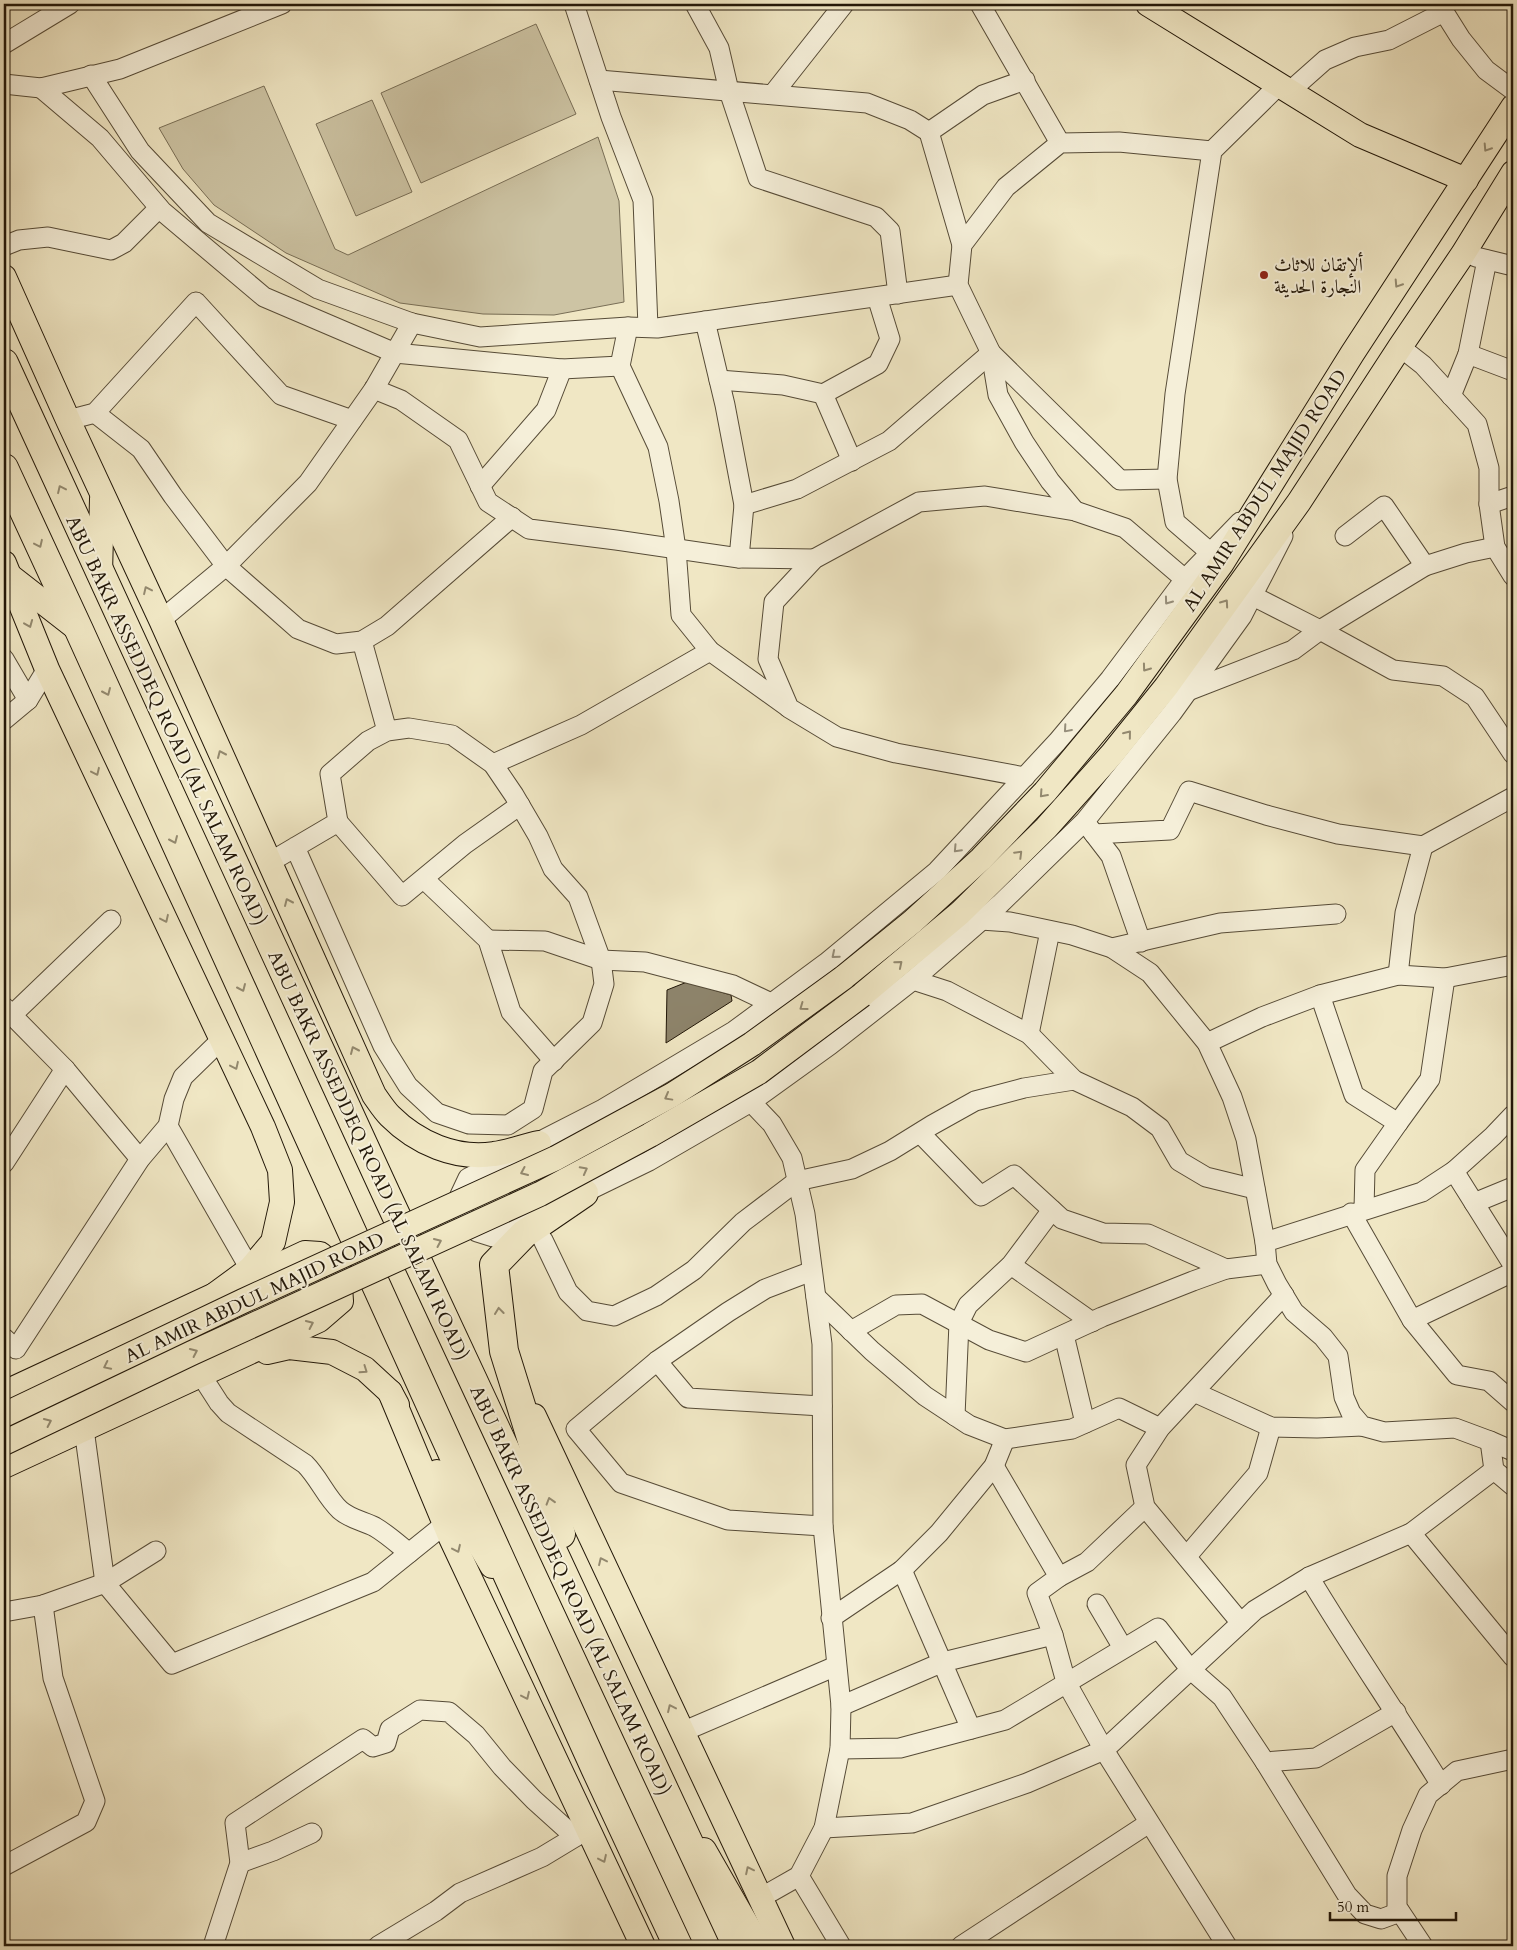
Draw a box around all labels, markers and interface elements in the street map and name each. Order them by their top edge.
one-way arrow [1483,142,1493,151]
place label: ألإتقان للاثاث النجارة الحديثة [1274,252,1364,300]
marker: ألإتقان للاثاث النجارة الحديثة [1258,269,1270,281]
one-way arrow [1394,278,1404,287]
street label: AL AMIR ABDUL MAJID ROAD [1177,365,1353,617]
one-way arrow [57,485,68,494]
street label: ABU BAKR ASSEDDEQ ROAD (AL SALAM ROAD) [59,511,273,930]
one-way arrow [33,539,43,548]
one-way arrow [143,586,153,595]
one-way arrow [1165,595,1174,605]
one-way arrow [1219,600,1228,609]
one-way arrow [23,619,34,628]
one-way arrow [1143,662,1151,671]
one-way arrow [101,687,112,696]
one-way arrow [1065,723,1073,732]
one-way arrow [1123,731,1131,740]
one-way arrow [217,750,227,759]
one-way arrow [90,767,100,776]
one-way arrow [1040,788,1049,797]
one-way arrow [168,835,179,844]
one-way arrow [954,843,963,852]
one-way arrow [1013,851,1022,860]
one-way arrow [283,898,294,907]
one-way arrow [159,914,170,923]
street label: ABU BAKR ASSEDDEQ ROAD (AL SALAM ROAD) [261,946,475,1365]
one-way arrow [832,949,841,958]
one-way arrow [893,961,902,969]
one-way arrow [235,983,246,992]
one-way arrow [799,1001,809,1010]
one-way arrow [350,1046,361,1055]
one-way arrow [228,1061,239,1070]
one-way arrow [664,1091,673,1101]
one-way arrow [520,1166,529,1176]
one-way arrow [579,1166,588,1176]
street label: AL AMIR ABDUL MAJID ROAD [120,1226,388,1370]
one-way arrow [433,1237,442,1248]
one-way arrow [494,1306,505,1314]
one-way arrow [305,1319,314,1330]
one-way arrow [189,1348,198,1358]
one-way arrow [103,1360,112,1370]
one-way arrow [358,1364,368,1373]
street label: ABU BAKR ASSEDDEQ ROAD (AL SALAM ROAD) [463,1381,677,1800]
one-way arrow [43,1418,52,1428]
one-way arrow [546,1497,556,1505]
one-way arrow [450,1544,460,1553]
one-way arrow [598,1557,608,1566]
one-way arrow [520,1691,530,1700]
one-way arrow [666,1704,677,1713]
one-way arrow [596,1854,607,1863]
one-way arrow [744,1866,755,1875]
scale bar [1330,1890,1456,1922]
text: 50 m [1337,1897,1369,1917]

